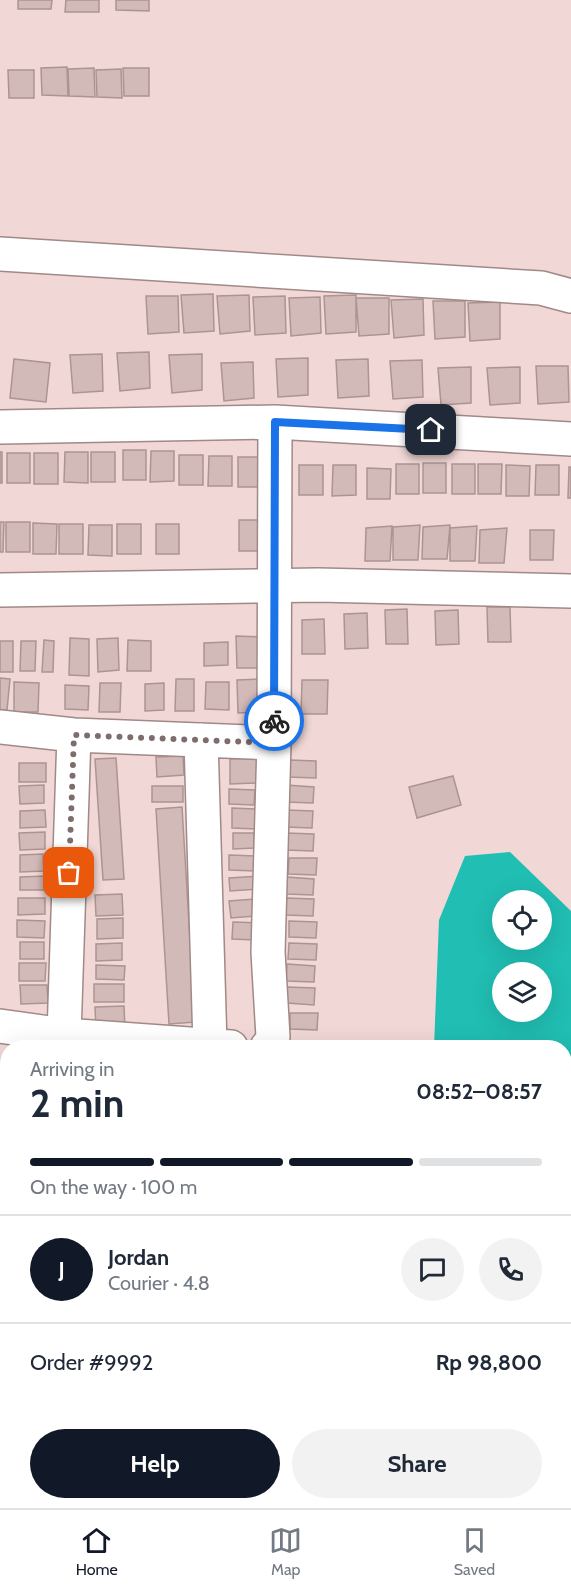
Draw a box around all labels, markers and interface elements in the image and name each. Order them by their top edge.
pin [405,404,456,455]
icon: home [414,413,447,446]
courier [244,691,304,751]
icon: bike [258,705,291,738]
pin [43,847,94,898]
icon: bag [52,856,85,889]
map controls [492,890,552,1022]
button: locate [492,890,552,950]
button: layers [492,962,552,1022]
text: Arriving in [30,1057,114,1081]
text: 08:52–08:57 [416,1078,542,1105]
text: 2 min [30,1079,124,1127]
text: On the way · 100 m [30,1175,197,1199]
button: chat [401,1238,464,1301]
button: phone [479,1238,542,1301]
text: Jordan [108,1244,169,1271]
text: J [58,1256,65,1283]
text: Courier · 4.8 [108,1271,210,1295]
text: Order #9992 [30,1349,153,1376]
text: Rp 98,800 [436,1349,542,1376]
button: Help [30,1429,280,1498]
button: Share [292,1429,542,1498]
tab: Home [76,1524,118,1579]
tab: Map [269,1524,302,1579]
tab: Saved [454,1524,495,1579]

